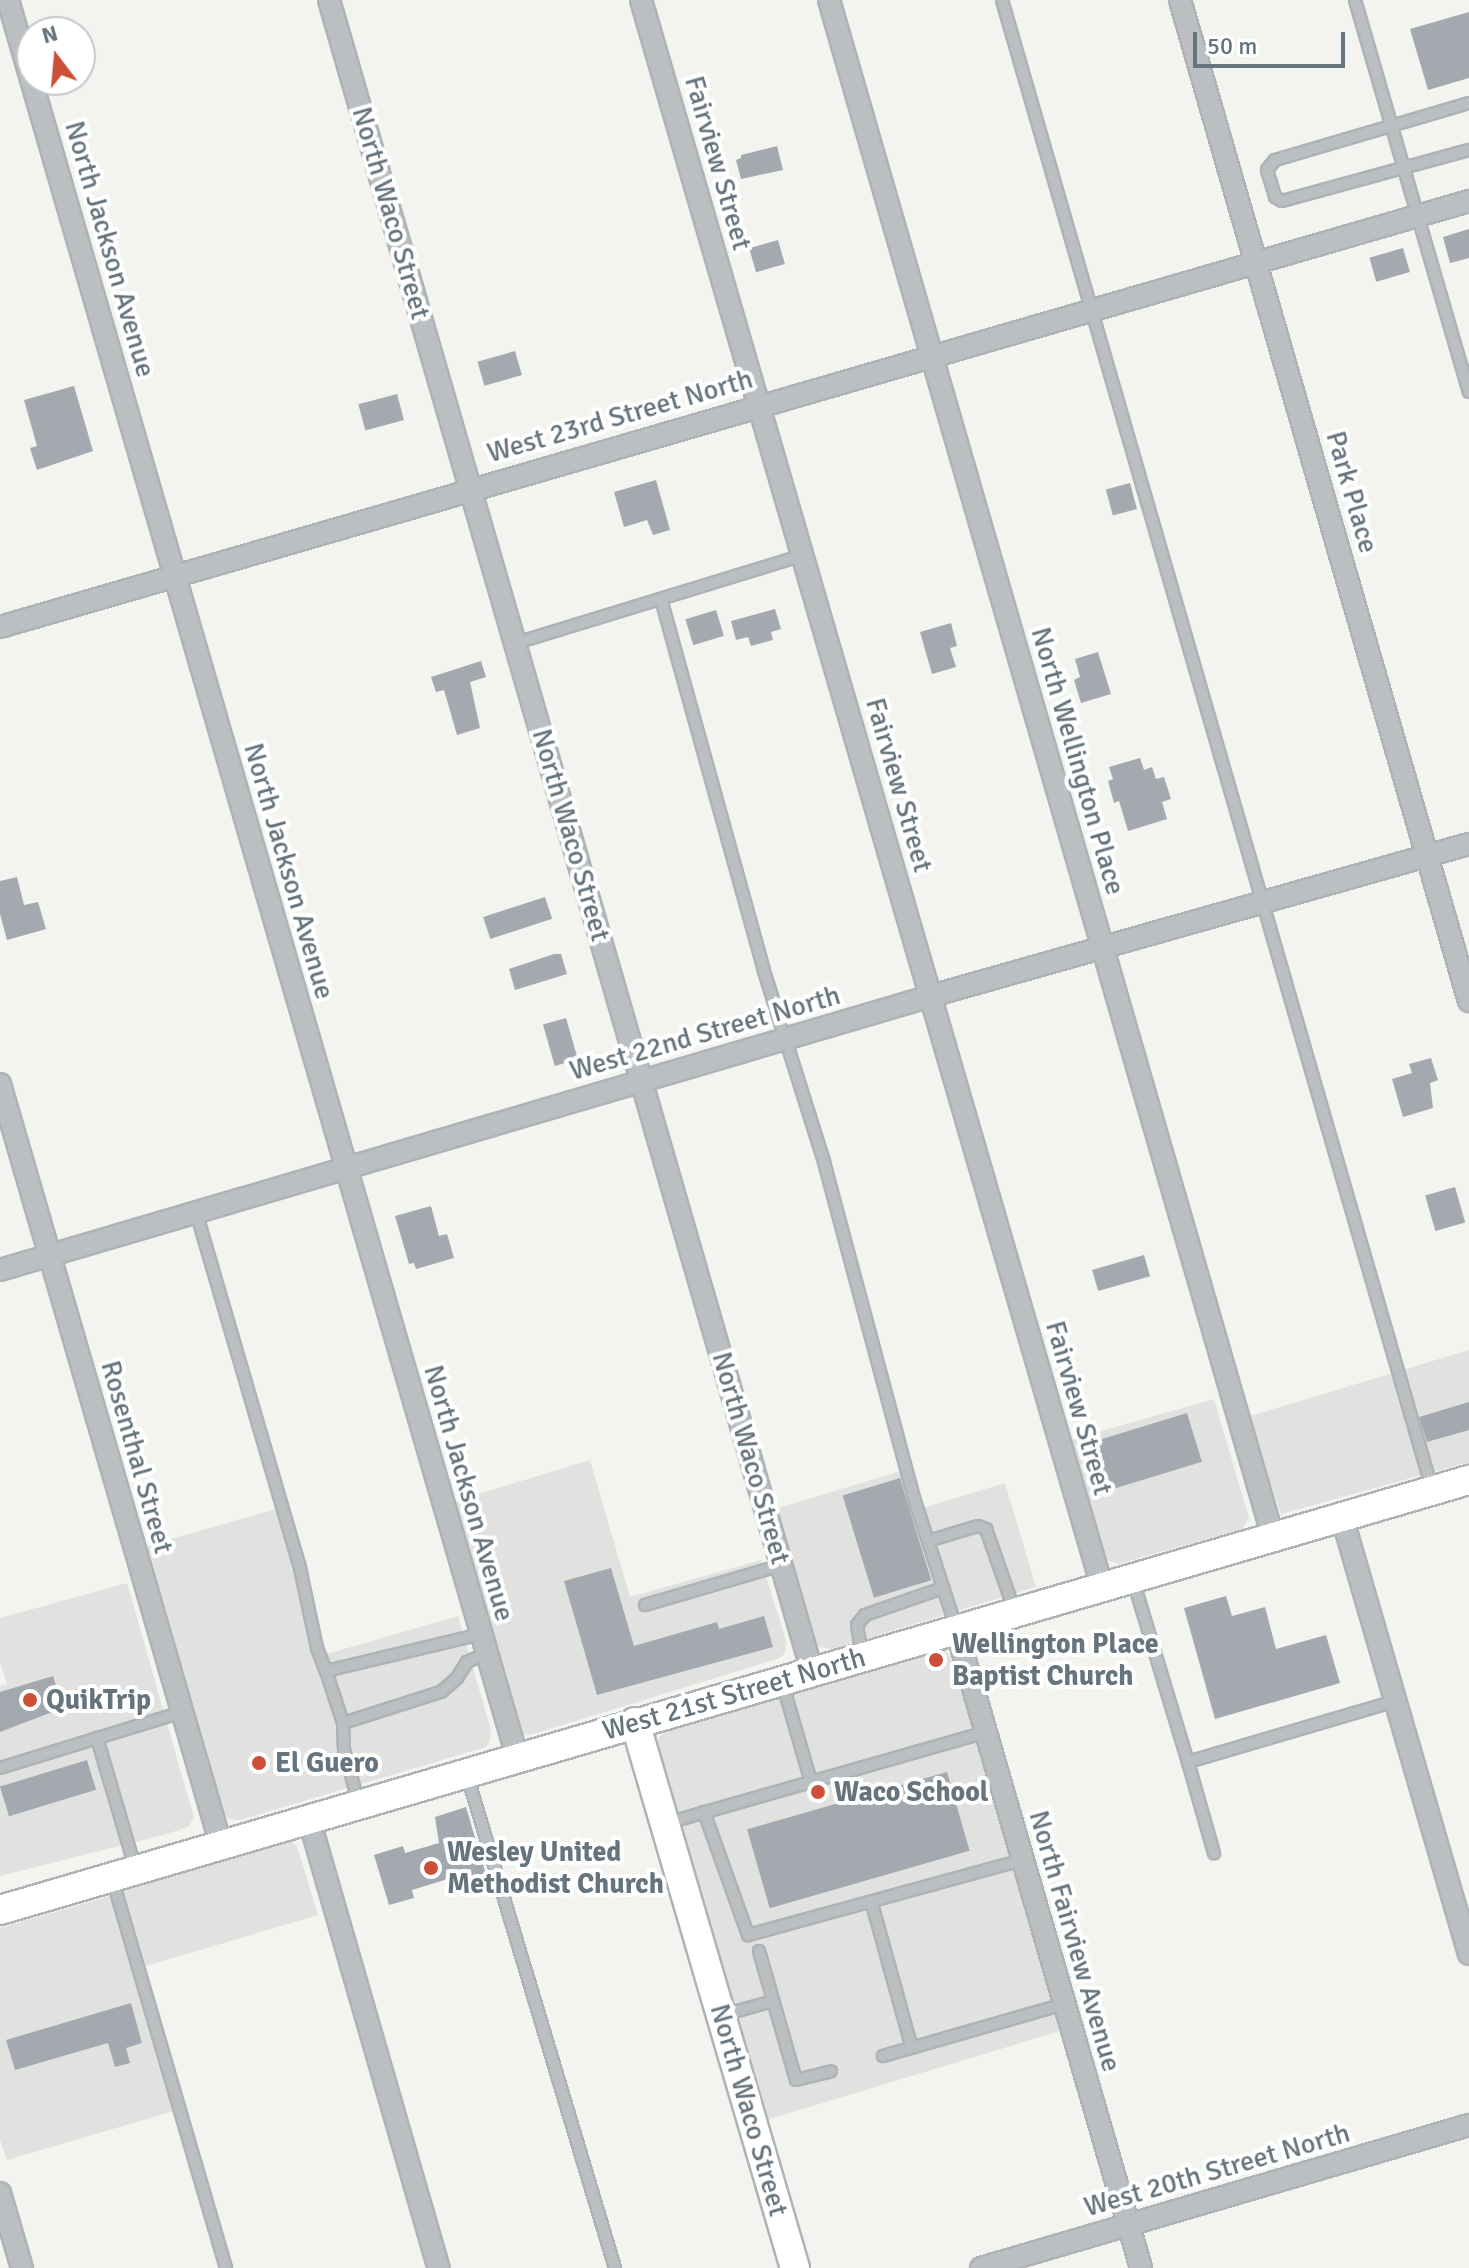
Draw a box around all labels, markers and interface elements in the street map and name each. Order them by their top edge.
north arrow [16,16,96,96]
scale bar [1197,16,1349,66]
text: N [39,19,61,49]
text: 50 m [1207,31,1257,61]
street label: Fairview Street [677,72,759,254]
street label: North Waco Street [345,103,437,323]
street label: North Jackson Avenue [57,117,163,381]
street label: West 23rd Street North [483,362,757,470]
street label: Park Place [1319,427,1385,557]
street label: North Wellington Place [1024,623,1132,899]
street label: Fairview Street [858,694,940,876]
street label: North Waco Street [525,725,617,945]
street label: North Jackson Avenue [236,739,342,1003]
street label: West 22nd Street North [566,978,844,1088]
street label: Fairview Street [1038,1317,1120,1499]
street label: North Waco Street [705,1348,797,1568]
street label: Rosenthal Street [93,1357,181,1557]
street label: North Jackson Avenue [416,1361,522,1625]
place label: Wellington Place Baptist Church [952,1627,1159,1693]
street label: West 21st Street North [599,1640,869,1748]
marker: Wellington Place Baptist Church [927,1651,945,1669]
place label: QuikTrip [46,1683,151,1717]
marker: QuikTrip [21,1691,39,1709]
place label: El Guero [275,1746,379,1780]
marker: El Guero [250,1754,268,1772]
place label: Waco School [834,1775,989,1809]
marker: Waco School [809,1783,827,1801]
street label: North Fairview Avenue [1022,1807,1128,2075]
place label: Wesley United Methodist Church [447,1835,664,1901]
marker: Wesley United Methodist Church [422,1859,440,1877]
street label: North Waco Street [703,2000,795,2220]
street label: West 20th Street North [1080,2116,1354,2224]

